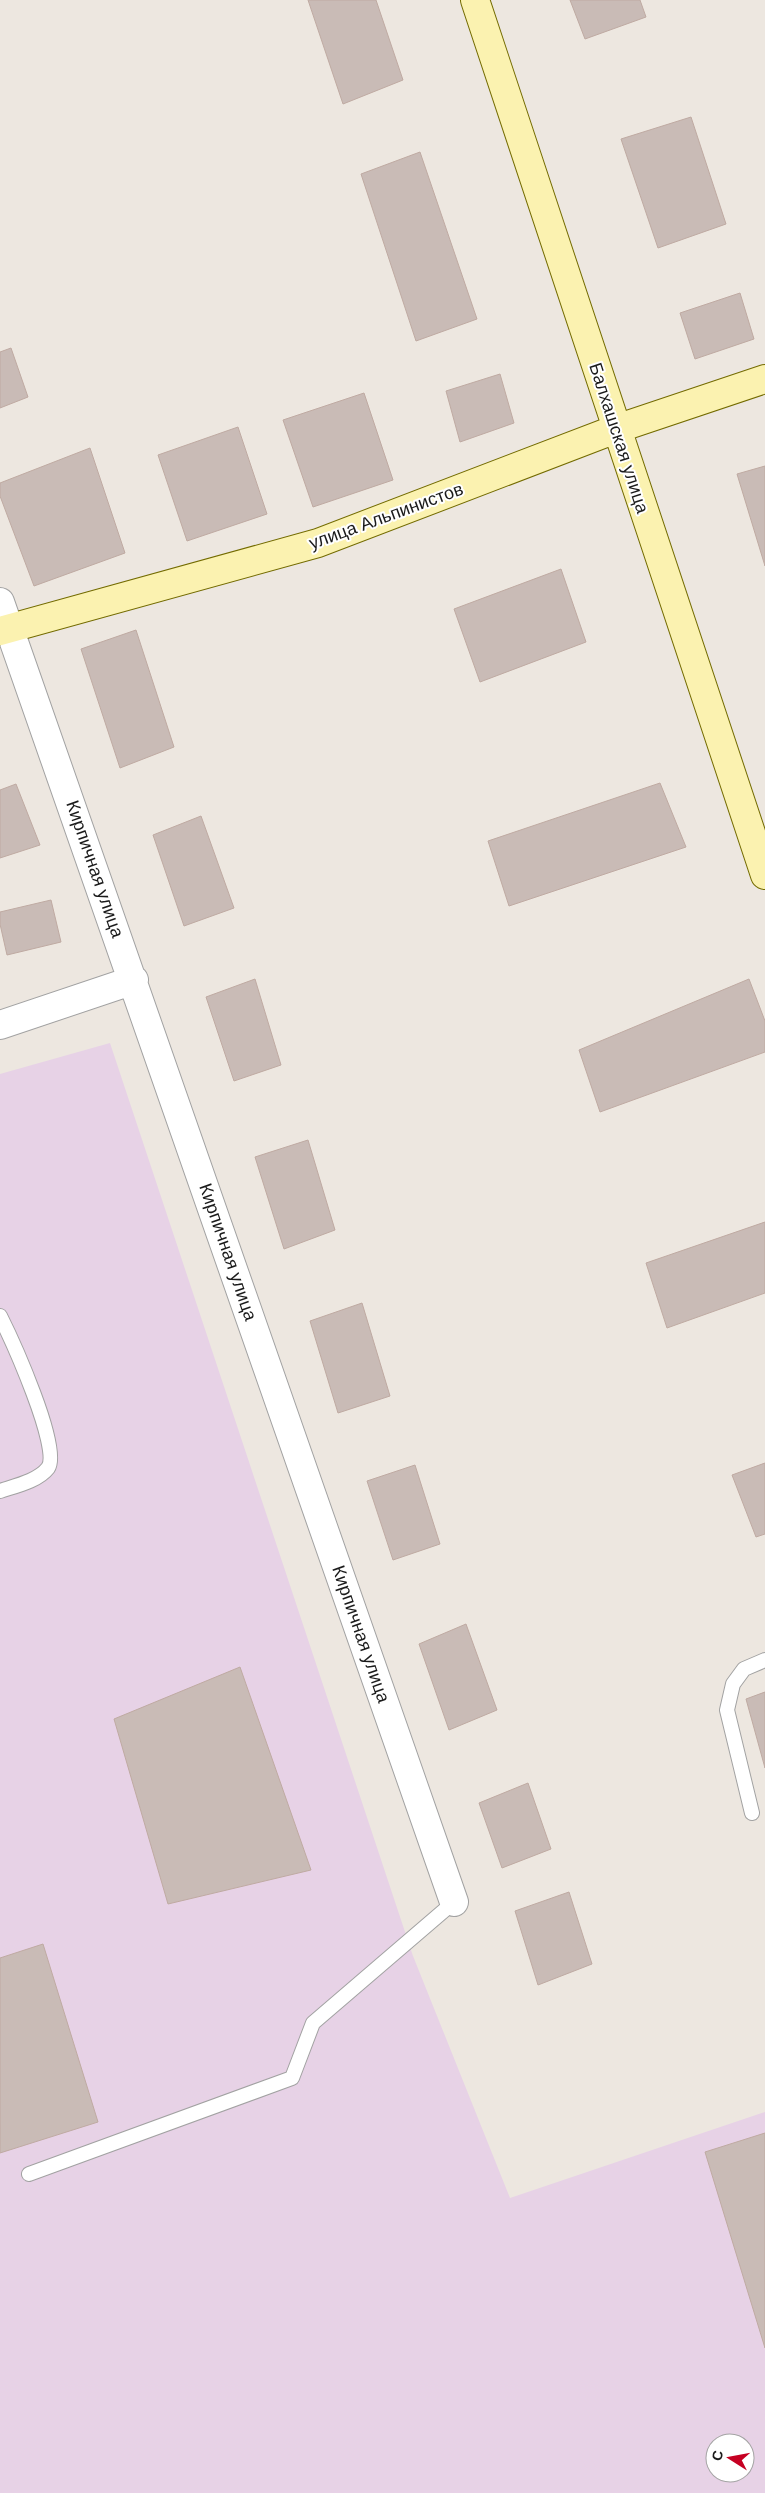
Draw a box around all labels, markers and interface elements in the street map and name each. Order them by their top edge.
street label: Балхашская улица [583,360,655,517]
street label: улица Альпинистов [306,477,466,555]
street label: Кирпичная улица [60,797,130,942]
street label: Кирпичная улица [193,1180,263,1325]
street label: Кирпичная улица [326,1562,396,1707]
north arrow [705,2433,755,2483]
text: С [707,2449,727,2462]

